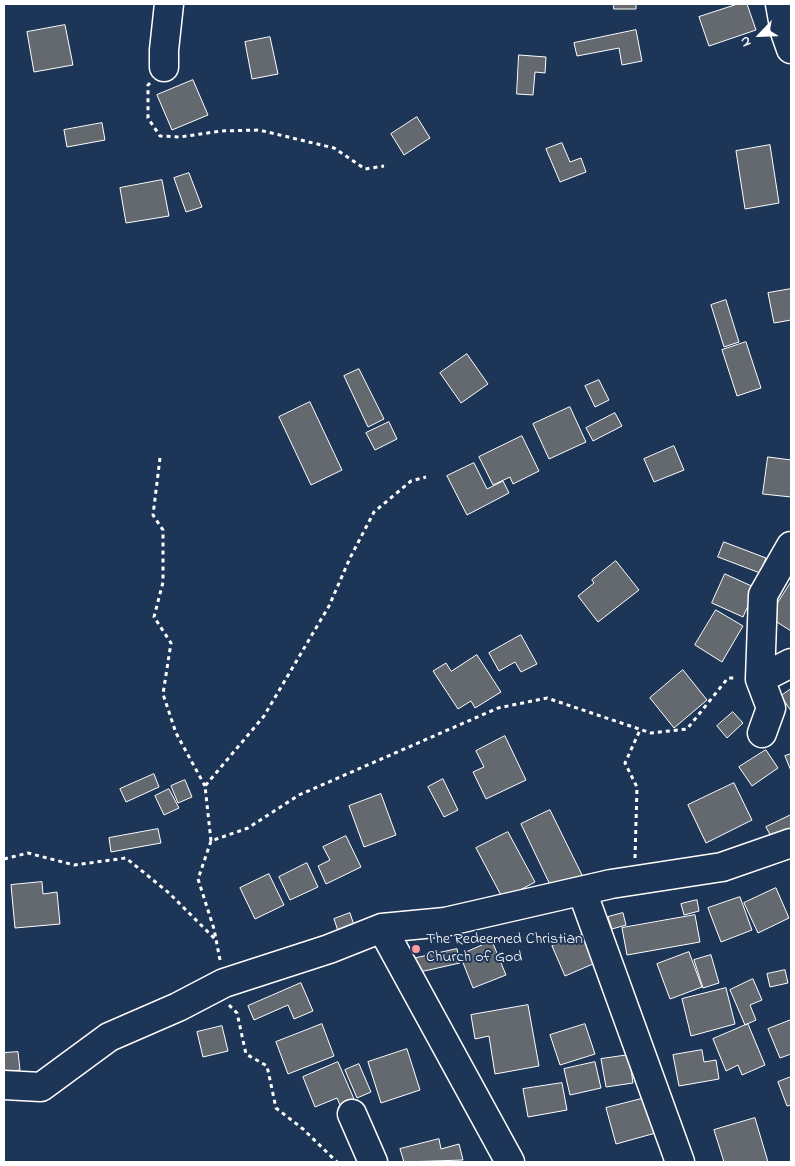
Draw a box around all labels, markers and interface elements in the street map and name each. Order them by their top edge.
north arrow [735,10,785,60]
text: N [734,33,757,50]
place label: The Redeemed Christian Church of God [426,930,583,968]
marker: The Redeemed Christian Church of God [410,943,422,955]

